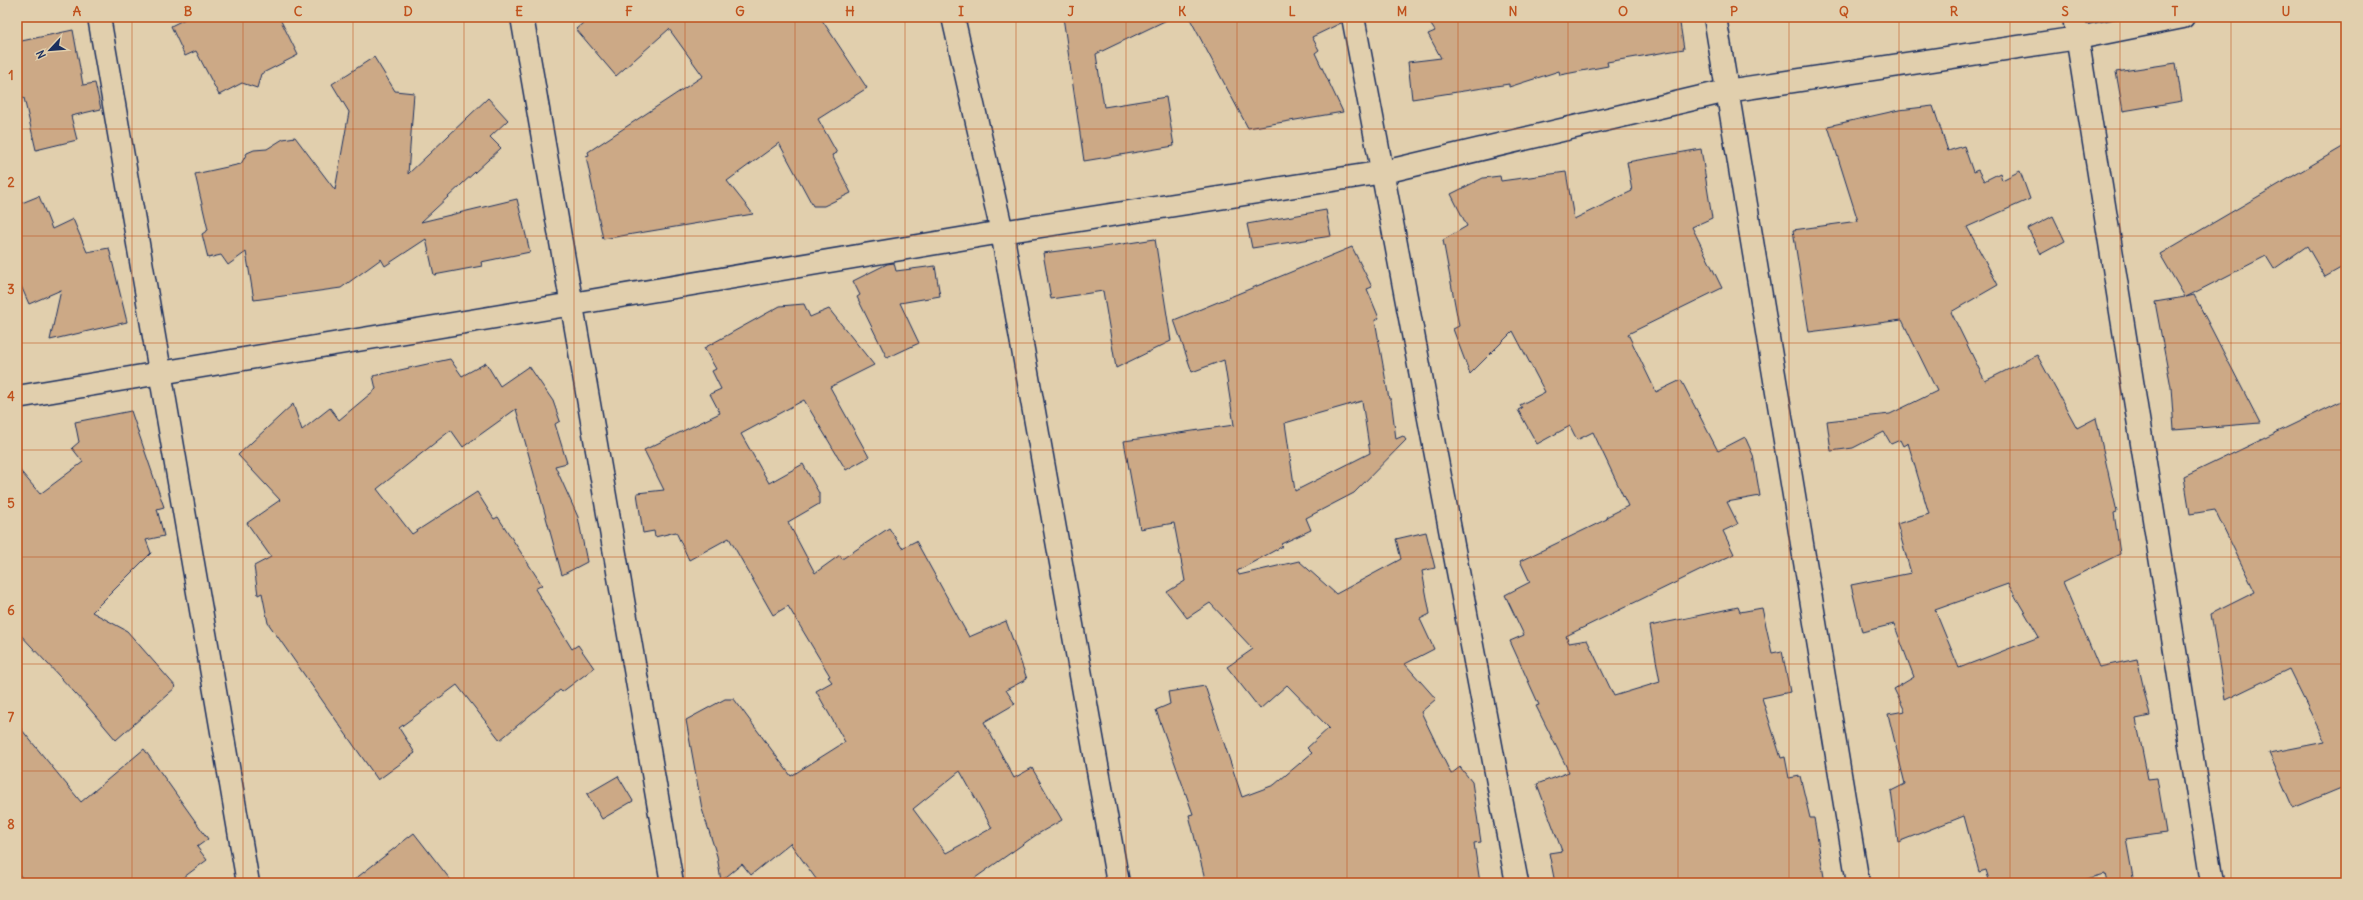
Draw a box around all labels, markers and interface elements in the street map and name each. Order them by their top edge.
text: A [73,3,82,20]
text: B [184,3,193,20]
text: C [294,3,303,20]
text: D [403,3,413,20]
text: E [515,3,523,20]
text: F [625,3,633,20]
text: G [735,3,745,20]
text: H [845,3,855,20]
text: I [958,3,964,20]
text: J [1068,3,1075,20]
text: K [1178,3,1187,20]
text: L [1288,3,1296,20]
text: M [1397,3,1407,20]
text: N [1509,3,1517,20]
text: O [1618,3,1628,20]
text: P [1730,3,1738,20]
text: Q [1839,3,1849,20]
text: R [1950,3,1959,20]
text: S [2061,3,2069,20]
text: T [2172,3,2179,20]
text: U [2282,3,2290,20]
north arrow [30,30,70,70]
text: N [33,48,49,61]
text: 1 [8,67,14,84]
text: 2 [7,174,15,191]
text: 3 [7,281,15,298]
text: 4 [7,388,15,405]
text: 5 [7,495,15,512]
text: 6 [7,602,15,619]
text: 7 [8,709,15,726]
text: 8 [7,816,15,833]

